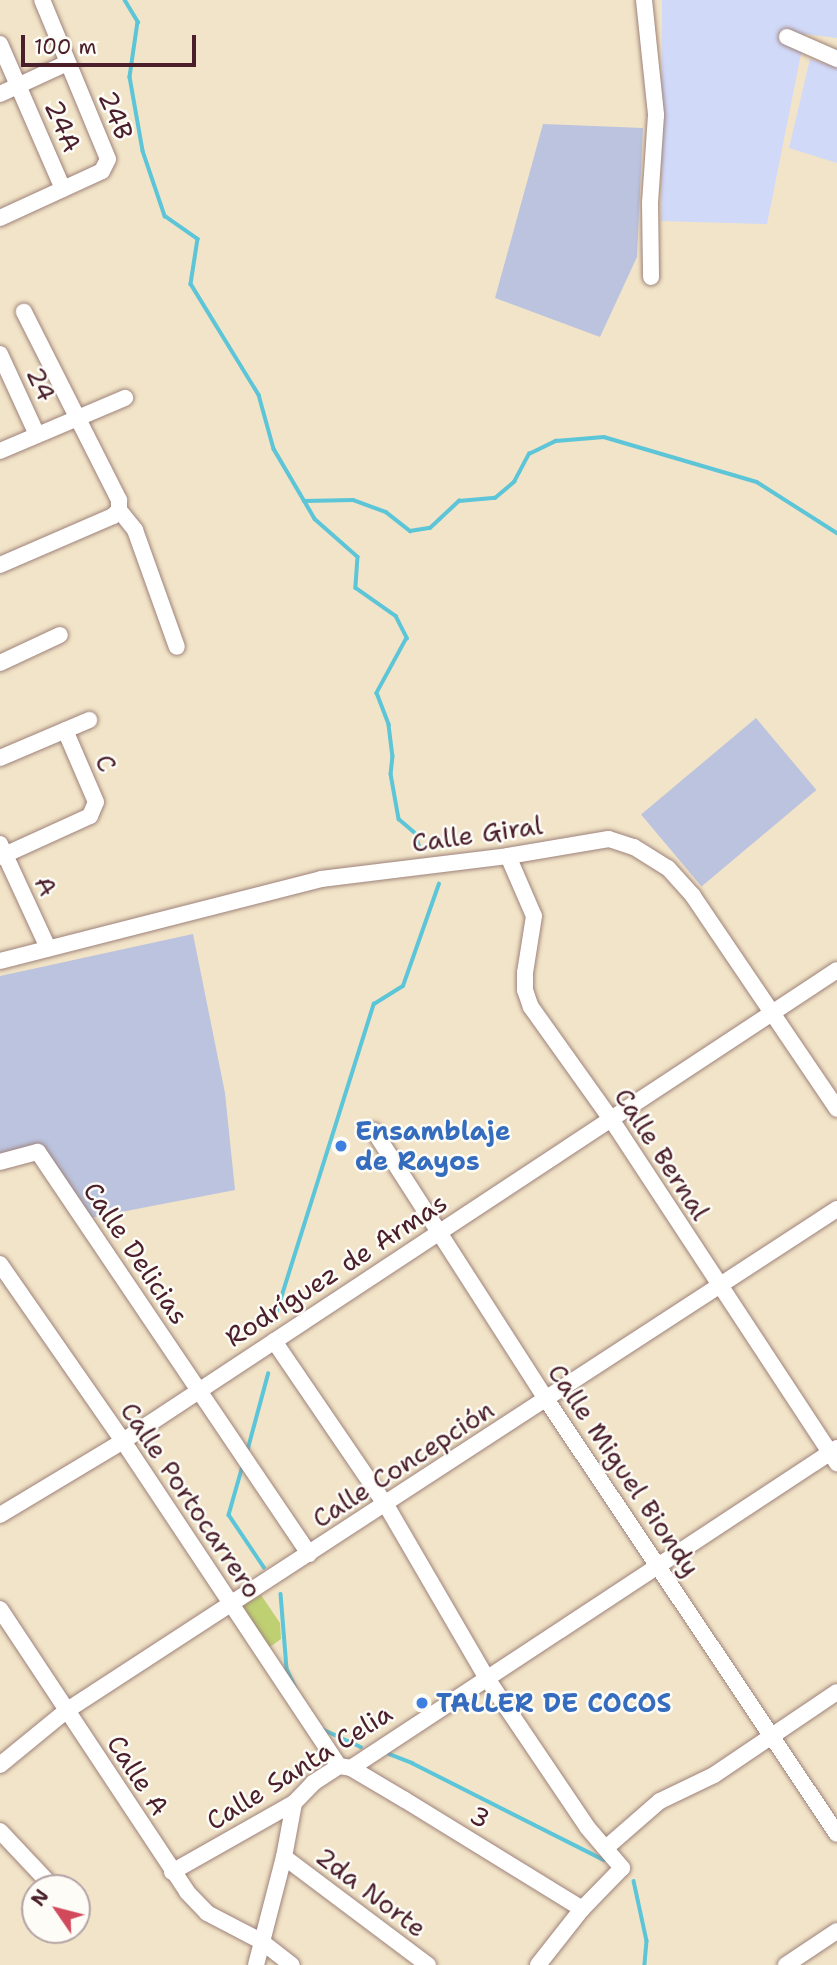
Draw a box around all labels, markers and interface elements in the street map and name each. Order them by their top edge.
scale bar [24,21,200,65]
text: 100 m [34,33,97,61]
street label: 24B [92,86,140,144]
street label: 24A [38,95,88,157]
street label: 24 [20,362,62,406]
street label: C [89,749,123,777]
street label: Calle Giral [410,809,544,859]
street label: A [28,871,64,901]
street label: Calle Bernal [608,1082,716,1226]
place label: Ensamblaje de Rayos [355,1115,511,1176]
marker: Ensamblaje de Rayos [333,1138,349,1154]
street label: Calle Delicias [77,1176,195,1330]
street label: Rodríguez de Armas [219,1187,453,1353]
street label: Calle Miguel Biondy [541,1358,707,1582]
street label: Calle Concepción [306,1394,500,1534]
street label: Calle Portocarrero [114,1396,268,1604]
place label: TALLER DE COCOS [436,1687,671,1719]
marker: TALLER DE COCOS [414,1695,430,1711]
street label: Calle Santa Celia [200,1697,398,1837]
street label: Calle A [101,1729,175,1821]
street label: 3 [464,1799,496,1835]
street label: 2da Norte [310,1840,432,1944]
north arrow [21,1874,91,1944]
text: N [25,1884,55,1911]

